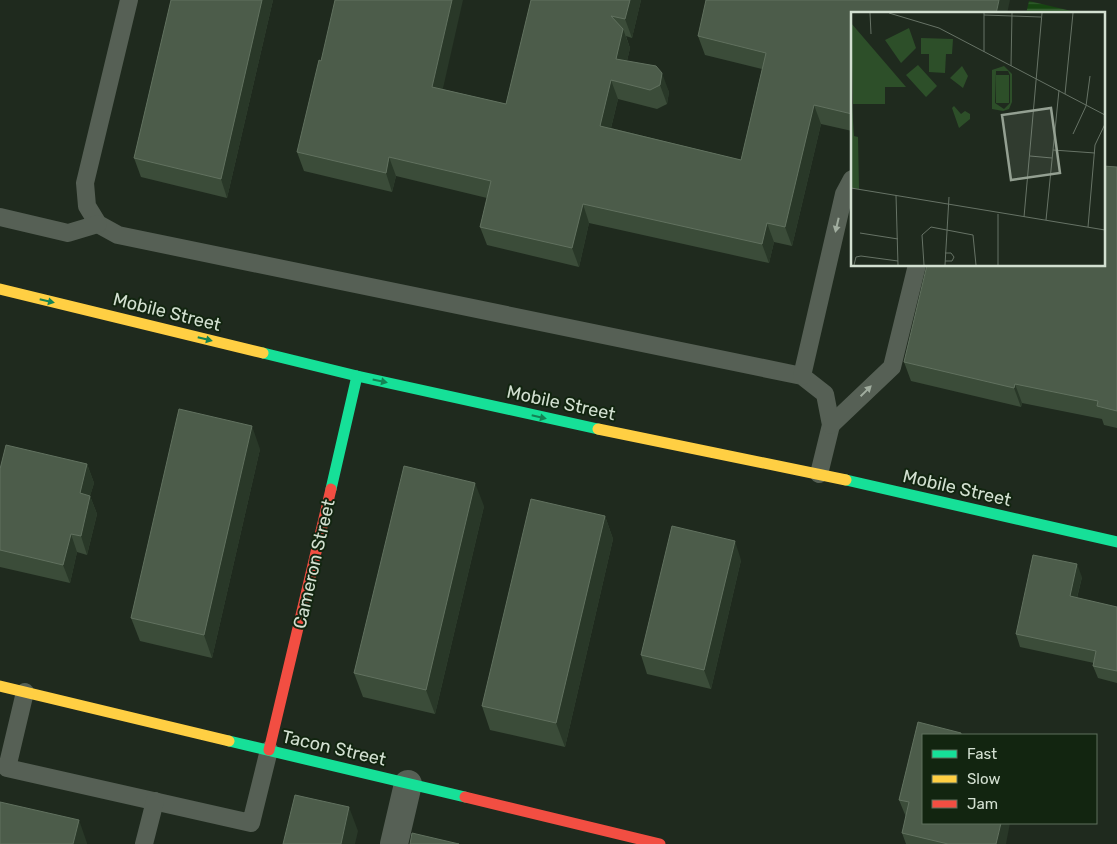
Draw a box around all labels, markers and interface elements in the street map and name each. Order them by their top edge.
inset map [851,12,1104,266]
one-way arrow [833,217,841,232]
street label: Mobile Street [111,288,223,336]
one-way arrow [40,297,55,305]
one-way arrow [198,335,213,343]
one-way arrow [373,377,388,385]
street label: Mobile Street [505,381,617,425]
one-way arrow [860,385,872,397]
one-way arrow [531,413,546,421]
street label: Mobile Street [901,465,1013,511]
street label: Cameron Street [288,497,340,631]
street label: Tacon Street [280,725,388,771]
legend [922,734,1097,824]
text: Fast [967,745,997,763]
text: Slow [967,770,1000,788]
text: Jam [967,795,998,813]

